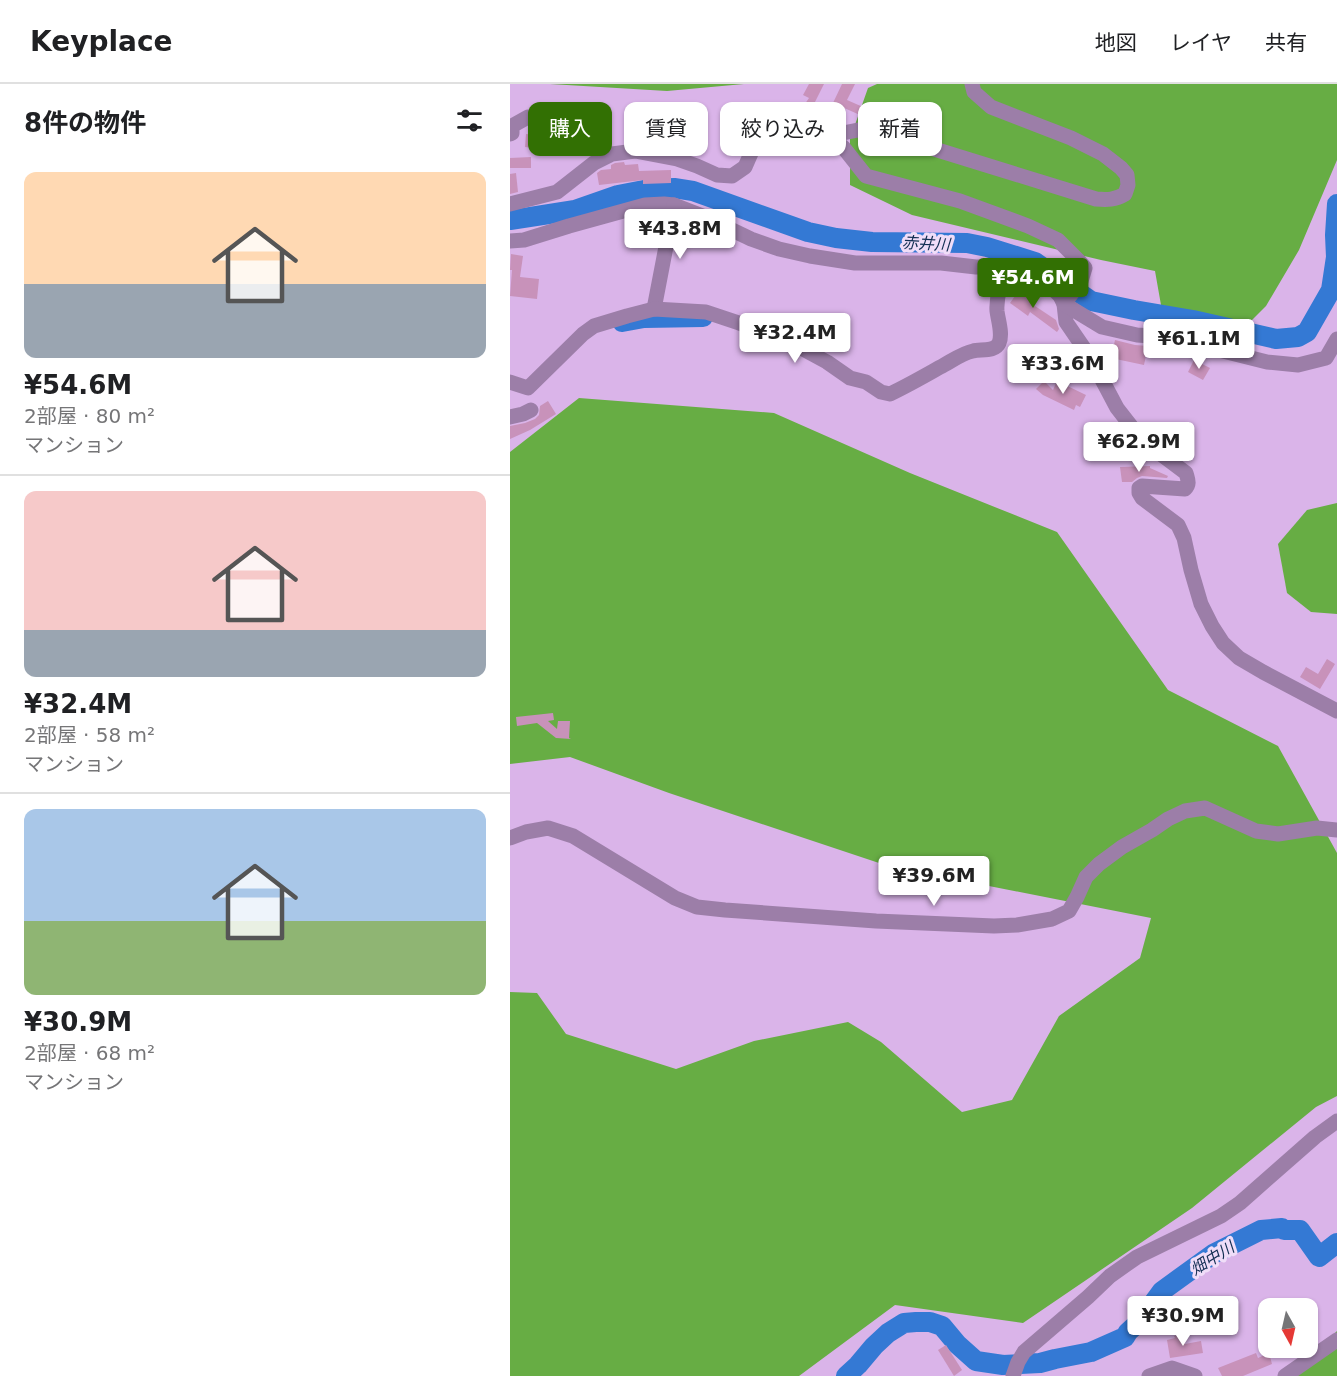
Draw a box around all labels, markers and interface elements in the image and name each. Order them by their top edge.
text: Keyplace [30,25,173,58]
text: 地図 [1095,31,1137,55]
text: レイヤ [1170,31,1232,55]
text: 共有 [1265,31,1307,55]
chip: 購入 [528,102,612,156]
chip: 賃貸 [624,102,708,156]
chip: 絞り込み [720,102,846,156]
chip: 新着 [858,102,942,156]
icon: filters [453,104,486,137]
text: 8件の物件 [24,108,146,138]
pin: ¥43.8M [631,209,729,260]
icon: home [201,211,309,319]
text: ¥43.8M [638,216,722,240]
water label: 赤井川 [902,233,952,254]
pin: ¥54.6M [984,258,1082,309]
text: ¥54.6M [991,265,1075,289]
pin: ¥32.4M [746,313,844,364]
pin: ¥61.1M [1150,319,1248,370]
text: ¥32.4M [753,320,837,344]
text: ¥61.1M [1157,326,1241,350]
pin: ¥33.6M [1014,344,1112,395]
text: ¥33.6M [1021,351,1105,375]
text: ¥54.6M [24,370,132,400]
text: 2部屋 · 80 m² [24,404,155,428]
pin: ¥62.9M [1090,422,1188,473]
text: ¥62.9M [1097,429,1181,453]
text: マンション [24,433,124,457]
icon: home [201,530,309,638]
text: ¥32.4M [24,689,132,719]
text: 2部屋 · 58 m² [24,723,155,747]
text: マンション [24,752,124,776]
icon: home [201,848,309,956]
pin: ¥39.6M [885,856,983,907]
text: ¥39.6M [892,863,976,887]
text: ¥30.9M [24,1007,132,1037]
text: 2部屋 · 68 m² [24,1041,155,1065]
text: マンション [24,1070,124,1094]
water label: 畑中川 [1187,1237,1239,1279]
pin: ¥30.9M [1134,1296,1232,1347]
north arrow [1258,1298,1318,1358]
map controls [1258,1298,1318,1358]
text: ¥30.9M [1141,1303,1225,1327]

